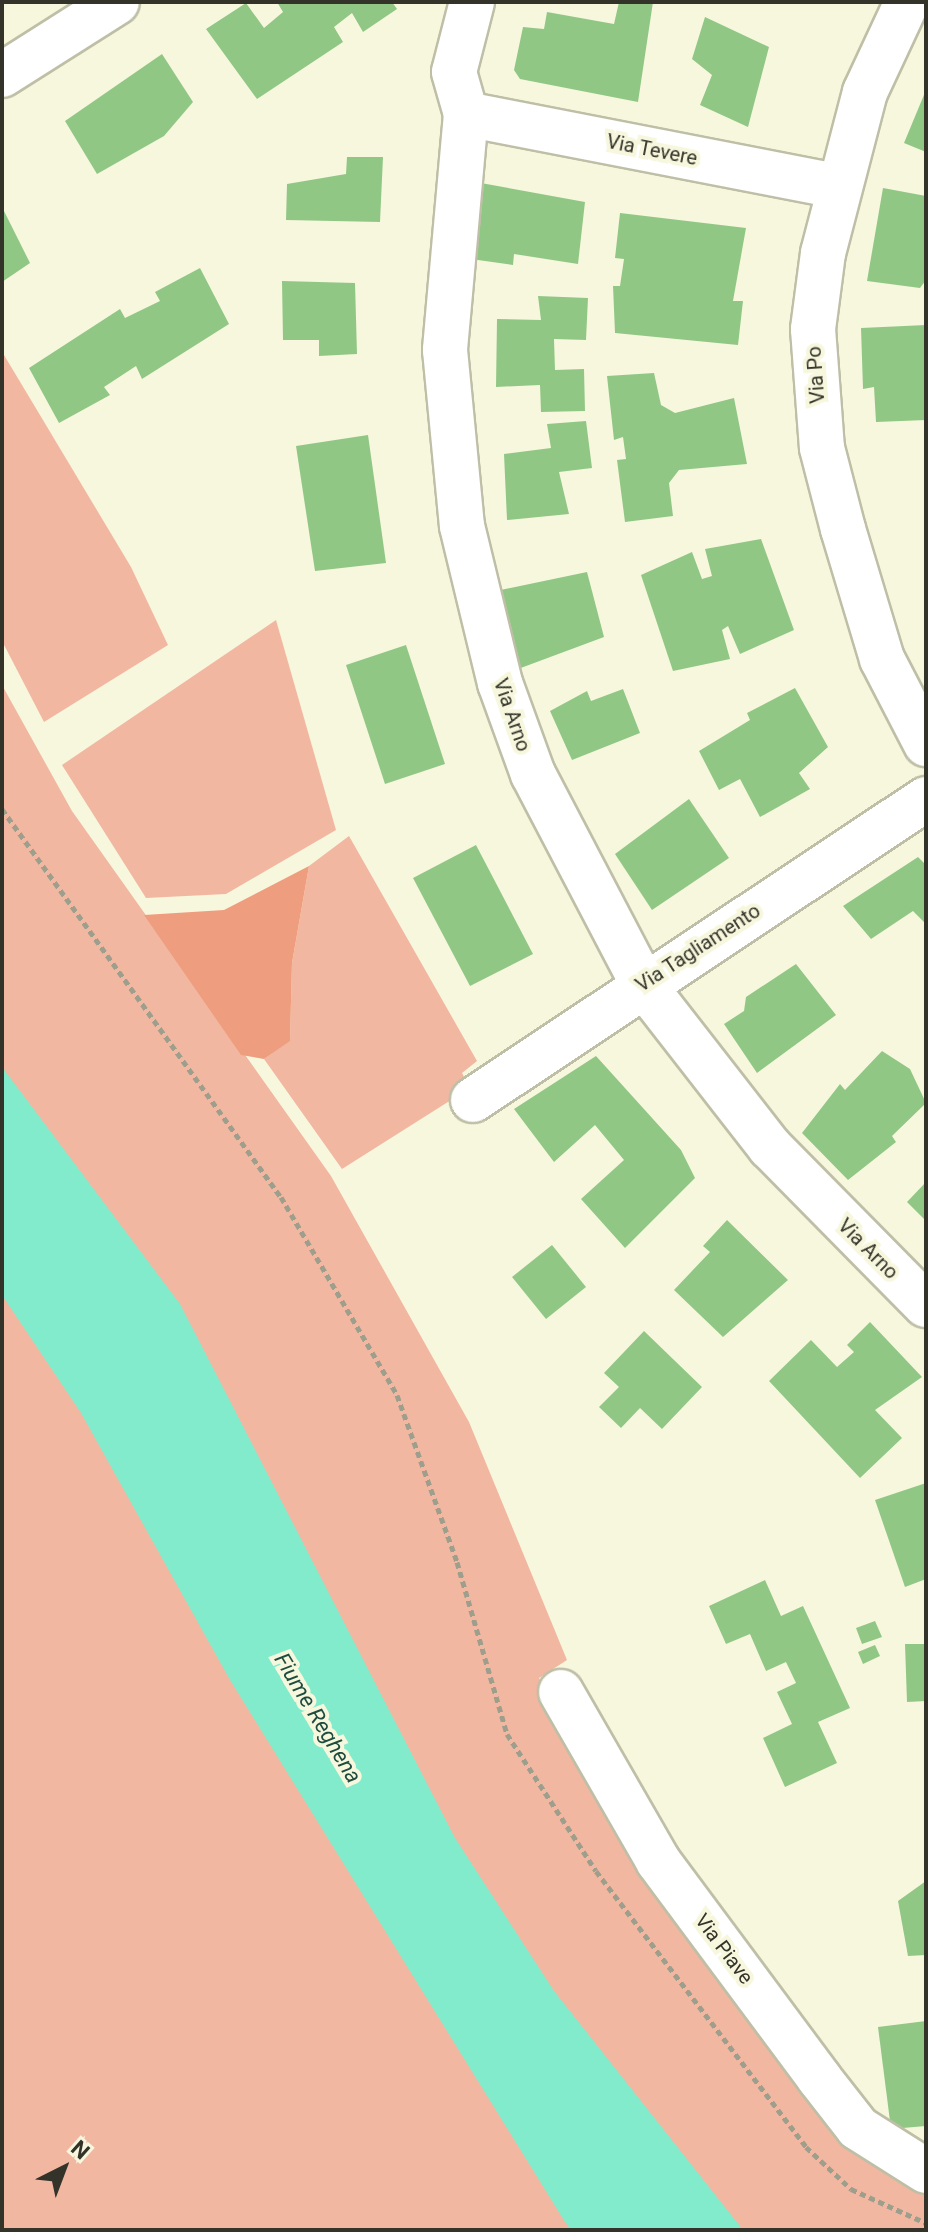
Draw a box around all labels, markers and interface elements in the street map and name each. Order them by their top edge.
street label: Via Tevere [604,129,700,171]
street label: Via Po [802,346,830,404]
street label: Via Arno [488,675,536,755]
street label: Via Tagliamento [631,899,765,997]
street label: Via Arno [833,1214,903,1284]
water label: Fiume Reghena [269,1648,367,1788]
street label: Via Piave [690,1909,758,1989]
north arrow [24,2128,104,2208]
text: N [66,2135,95,2164]

